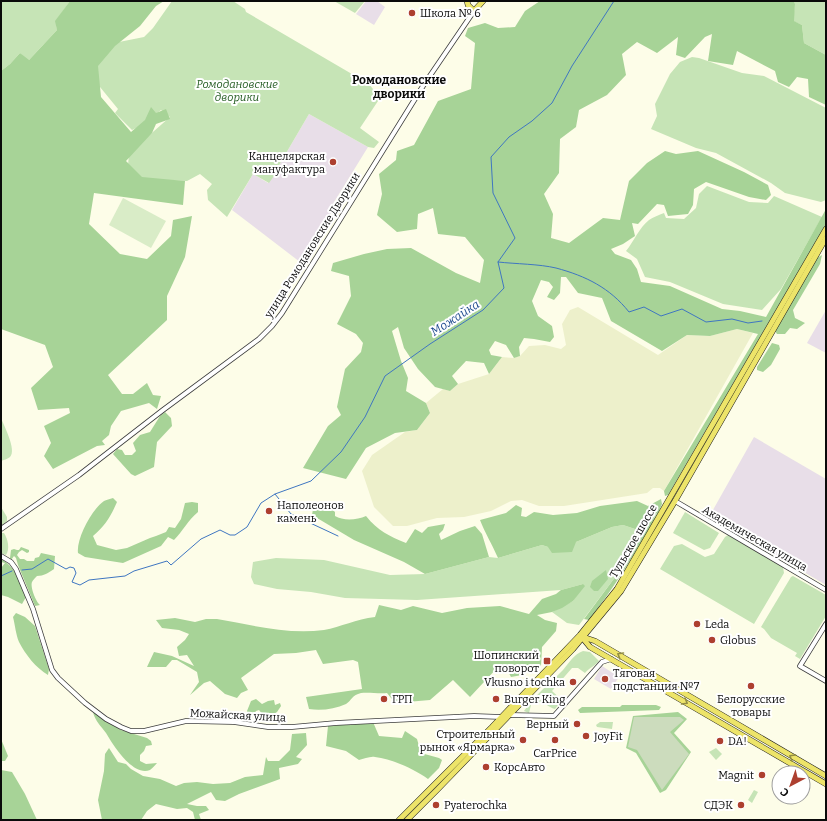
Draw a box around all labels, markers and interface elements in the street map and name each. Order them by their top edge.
place label: Школа № 6 [420,7,481,20]
marker: Школа № 6 [407,8,417,18]
district label: Ромодановские дворики [352,73,447,101]
park label: Ромодановские дворики [196,78,278,104]
place label: Канцелярская мануфактура [249,150,325,176]
marker: Канцелярская мануфактура [328,157,338,167]
street label: улица Ромодановские Дворики [262,170,363,321]
water label: Можайка [428,297,482,339]
place label: Наполеонов камень [277,499,344,525]
street label: Тульское шоссе [607,502,660,580]
street label: Академическая улица [700,503,809,574]
marker: Наполеонов камень [264,506,274,516]
place label: Leda [705,618,729,631]
marker: Leda [692,619,702,629]
place label: Globus [720,634,756,647]
marker: Globus [707,635,717,645]
place label: Шопинский поворот [474,649,539,675]
one-way arrow [617,653,624,660]
marker: Шопинский поворот [542,656,552,666]
place label: Тяговая подстанция №7 [613,667,700,693]
marker: Тяговая подстанция №7 [600,674,610,684]
place label: Vkusno i tochka [484,676,565,689]
marker: Vkusno i tochka [568,677,578,687]
marker: Белорусские товары [746,681,756,691]
place label: ГРП [392,693,413,706]
place label: Burger King [504,693,565,706]
place label: Белорусские товары [717,693,785,719]
marker: ГРП [379,694,389,704]
marker: Burger King [491,694,501,704]
one-way arrow [681,698,688,705]
street label: Можайская улица [190,706,286,725]
place label: Верный [526,718,569,731]
marker: Верный [572,719,582,729]
place label: Строительный рынок «Ярмарка» [420,728,515,754]
place label: JoyFit [593,730,623,743]
marker: JoyFit [581,731,591,741]
marker: Строительный рынок «Ярмарка» [518,735,528,745]
marker: CarPrice [550,735,560,745]
place label: DA! [728,735,747,748]
marker: DA! [715,736,725,746]
place label: CarPrice [533,747,577,760]
one-way arrow [789,754,796,761]
place label: КорсАвто [494,761,545,774]
marker: КорсАвто [481,762,491,772]
north arrow [771,765,811,805]
place label: Magnit [718,769,754,782]
marker: Magnit [757,770,767,780]
text: С [778,785,792,799]
place label: Pyaterochka [444,799,507,812]
place label: СДЭК [704,799,733,812]
marker: Pyaterochka [431,800,441,810]
marker: СДЭК [736,800,746,810]

